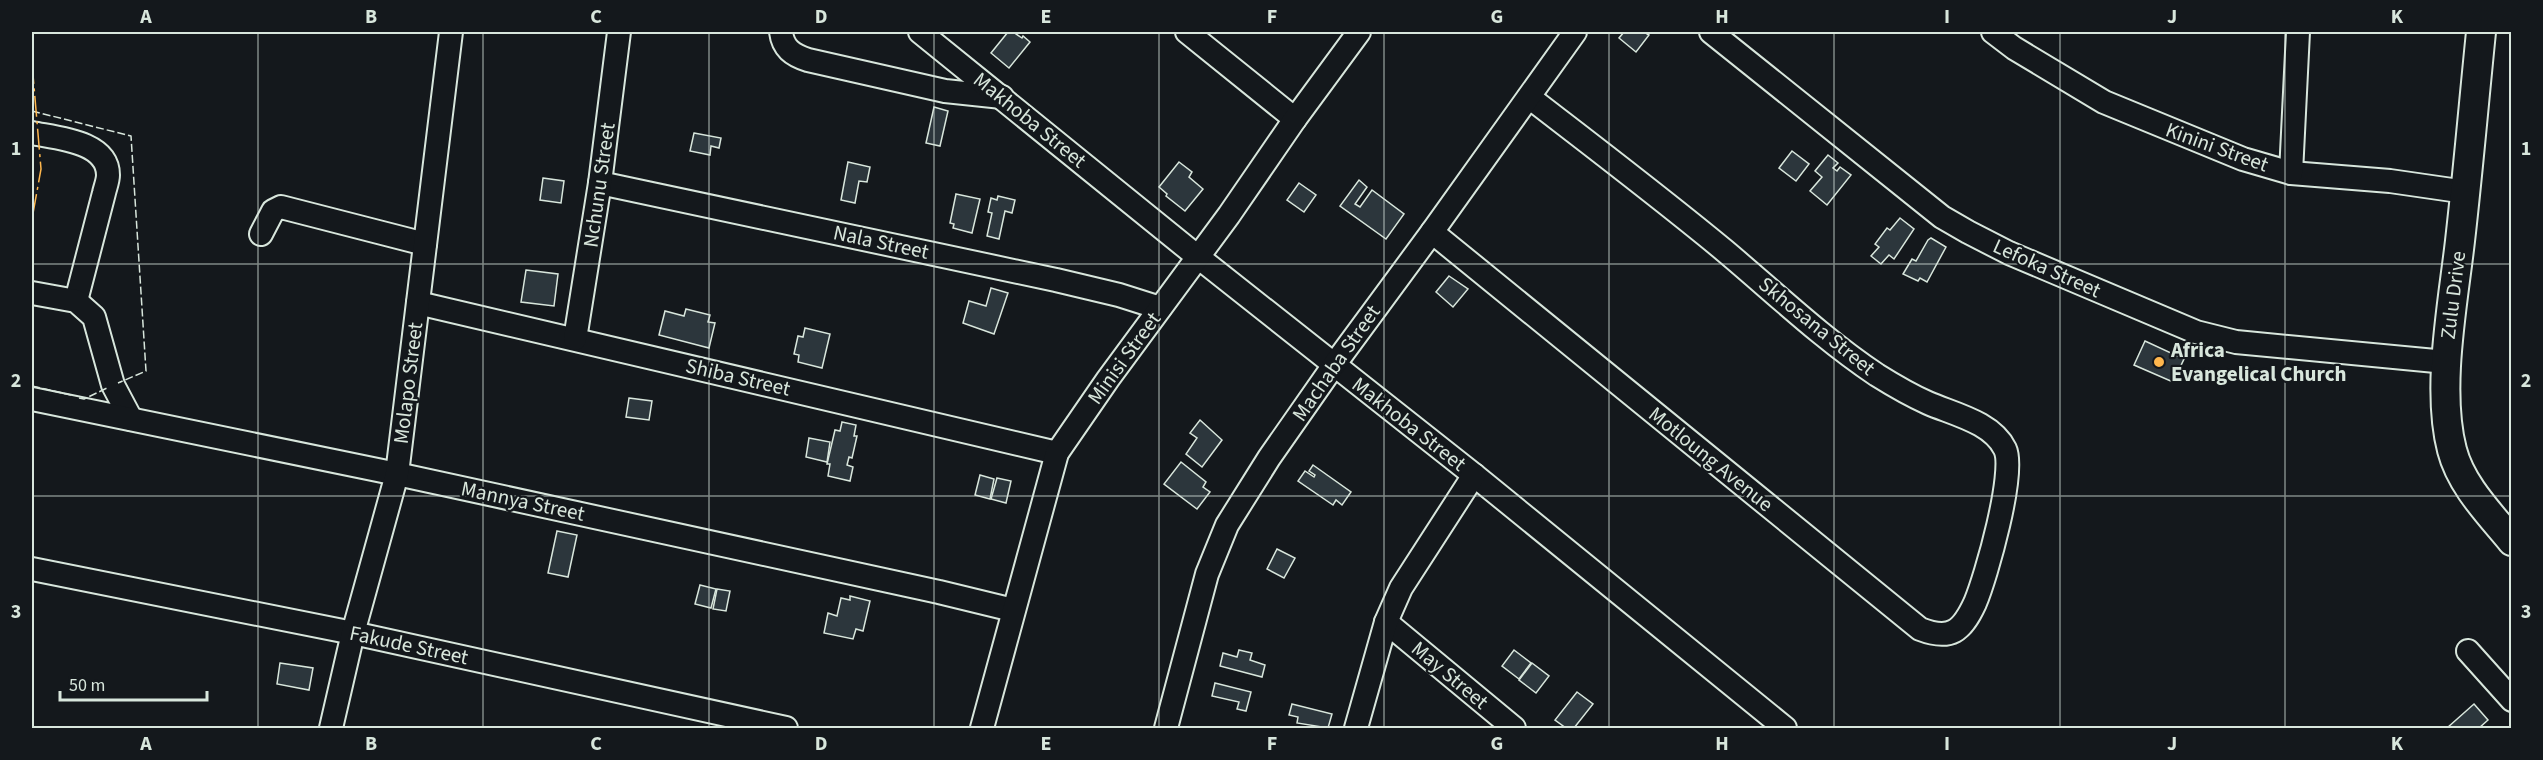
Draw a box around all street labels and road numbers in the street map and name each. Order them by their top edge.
street label: Makhoba Street [967,65,1093,175]
street label: Kinini Street [2161,115,2273,179]
street label: Nchunu Street [575,121,623,249]
street label: Nala Street [830,217,932,267]
street label: Lefoka Street [1988,231,2106,305]
street label: Zulu Drive [2433,249,2473,341]
street label: Skhosana Street [1752,269,1882,383]
street label: Machaba Street [1285,299,1387,427]
street label: Minisi Street [1080,306,1168,410]
street label: Molapo Street [386,320,430,446]
street label: Shiba Street [683,350,793,404]
street label: Makhoba Street [1345,370,1473,478]
street label: Motloung Avenue [1642,399,1780,519]
street label: Mannya Street [458,473,588,529]
street label: Fakude Street [347,618,471,672]
street label: May Street [1405,634,1495,716]

